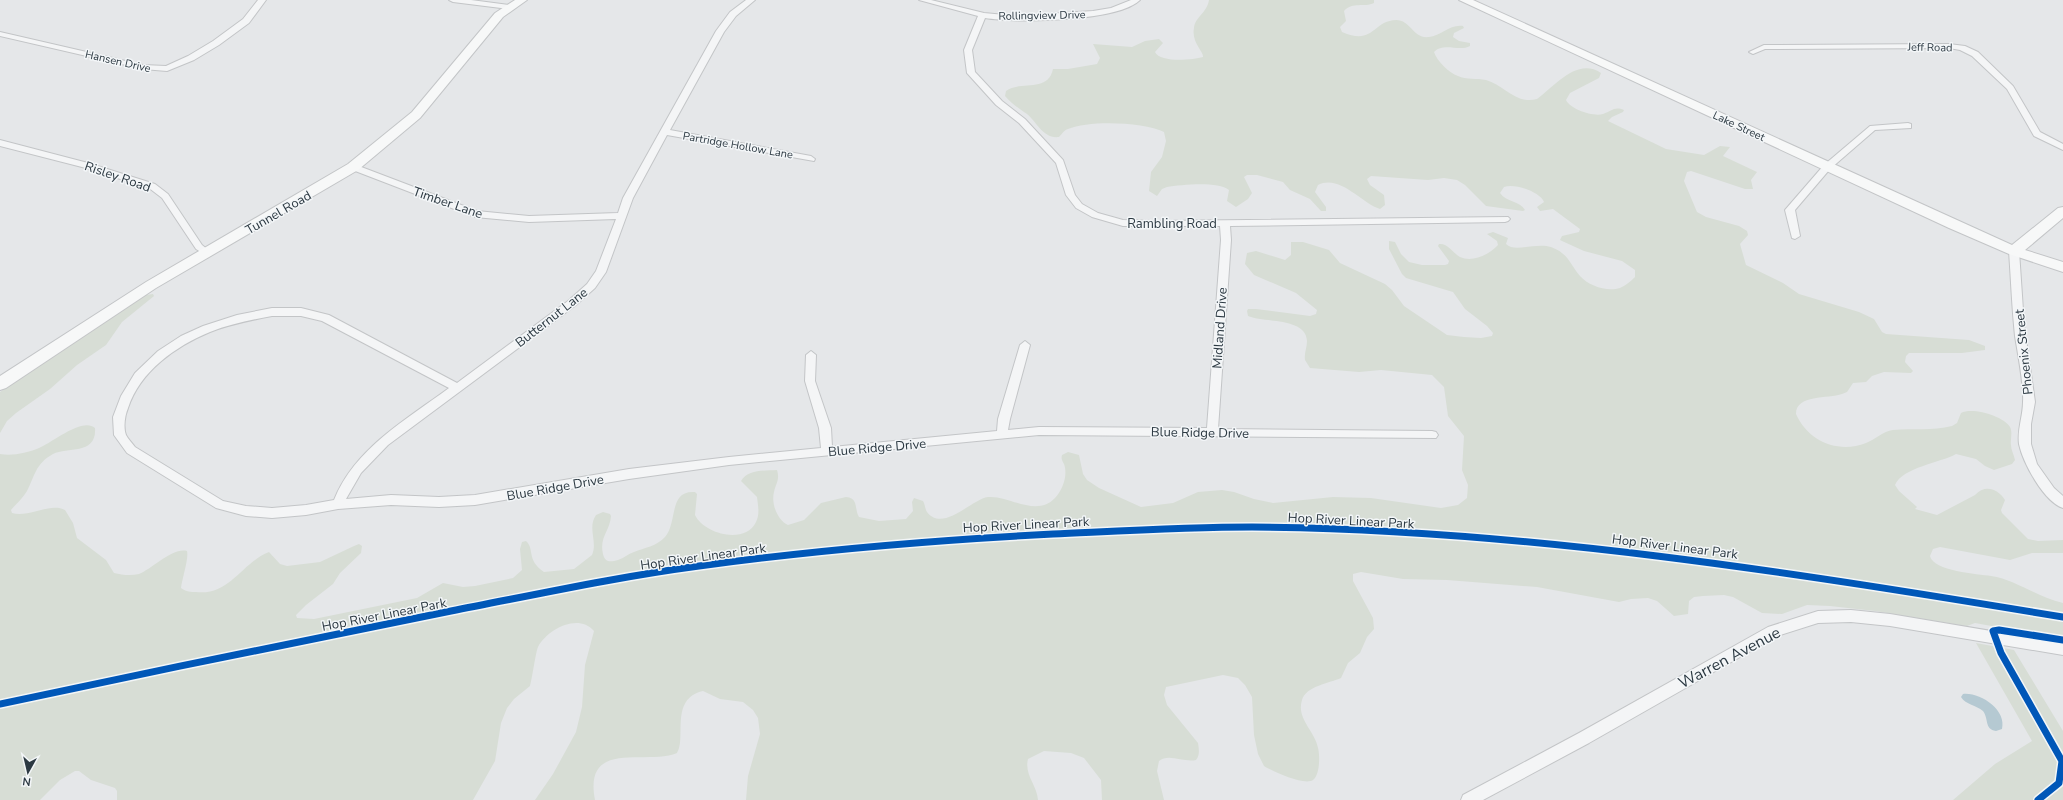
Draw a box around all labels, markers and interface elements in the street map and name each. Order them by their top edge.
street label: Rollingview Drive [998,7,1086,24]
street label: Jeff Road [1906,40,1953,55]
street label: Hansen Drive [84,47,152,76]
street label: Lake Street [1710,108,1767,145]
street label: Partridge Hollow Lane [682,128,794,163]
street label: Risley Road [82,157,153,197]
street label: Timber Lane [410,183,485,223]
street label: Tunnel Road [242,187,315,239]
street label: Rambling Road [1127,215,1217,233]
street label: Butternut Lane [512,284,592,352]
street label: Midland Drive [1208,287,1232,369]
street label: Phoenix Street [2011,308,2037,395]
street label: Blue Ridge Drive [1151,423,1249,443]
street label: Blue Ridge Drive [827,435,927,461]
street label: Blue Ridge Drive [505,471,605,505]
street label: Hop River Linear Park [1287,509,1415,533]
street label: Hop River Linear Park [962,513,1090,537]
street label: Hop River Linear Park [1611,530,1739,564]
street label: Hop River Linear Park [639,539,768,575]
street label: Hop River Linear Park [320,594,448,636]
street label: Warren Avenue [1675,622,1784,694]
north arrow [8,752,48,792]
text: N [22,773,32,789]

